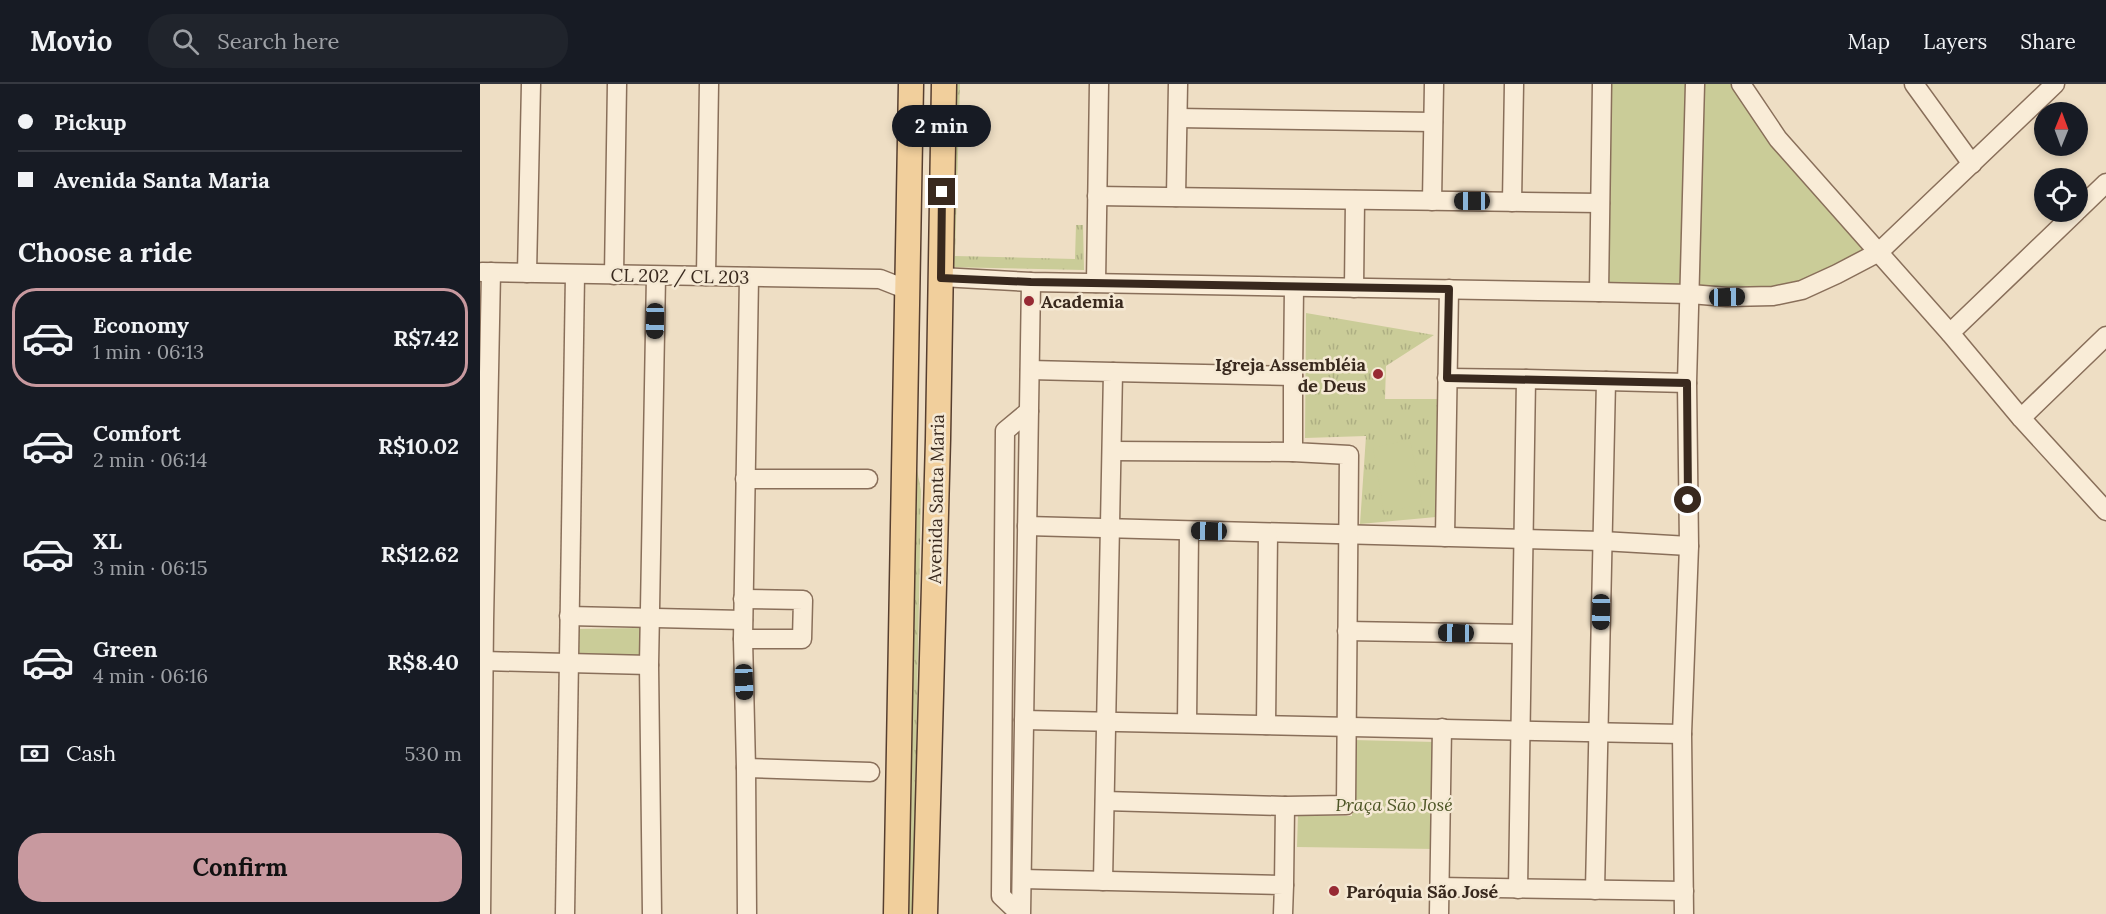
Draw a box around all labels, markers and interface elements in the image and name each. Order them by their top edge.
search box [148,14,568,68]
text: Movio [30,23,112,59]
icon: search [169,25,202,58]
text: Search here [217,27,339,55]
text: Map [1847,28,1890,55]
text: Layers [1923,28,1987,55]
text: Share [2020,28,2076,55]
north arrow [2034,102,2088,156]
map controls [2034,102,2088,222]
callout: 2 min [892,105,992,147]
text: Pickup [54,108,127,136]
text: 2 min [915,113,968,138]
text: Avenida Santa Maria [54,166,270,194]
button: locate [2034,168,2088,222]
route end [928,178,955,205]
car [1454,192,1490,210]
text: Choose a ride [18,235,192,269]
street label: CL 202 / CL 203 [611,263,749,289]
car [1709,288,1745,306]
place label: Academia [1041,290,1124,313]
marker: Academia [1022,294,1036,308]
car [646,303,664,339]
icon: car [21,311,75,365]
text: Economy [93,311,189,339]
text: R$7.42 [393,324,459,352]
text: 1 min · 06:13 [93,339,204,364]
place label: Igreja Assembléia de Deus [1215,353,1367,397]
marker: Igreja Assembléia de Deus [1371,367,1385,381]
street label: Avenida Santa Maria [923,414,949,585]
icon: car [21,419,75,473]
text: Comfort [93,419,181,447]
text: R$10.02 [378,432,459,460]
text: 2 min · 06:14 [93,447,207,472]
route start [1674,486,1701,513]
car [1191,522,1227,540]
icon: car [21,527,75,581]
text: XL [93,527,122,555]
text: R$12.62 [381,540,459,568]
text: 3 min · 06:15 [93,555,208,580]
car [1592,594,1610,630]
car [1438,624,1474,642]
icon: car [21,635,75,689]
text: Green [93,635,158,663]
text: R$8.40 [387,648,459,676]
text: 4 min · 06:16 [93,663,208,688]
car [734,664,754,700]
icon: cash [18,737,51,770]
text: Cash [66,739,116,767]
text: 530 m [404,741,462,766]
park label: Praça São José [1335,793,1453,816]
button: Confirm [18,833,462,902]
place label: Paróquia São José [1346,880,1499,903]
marker: Paróquia São José [1327,884,1341,898]

